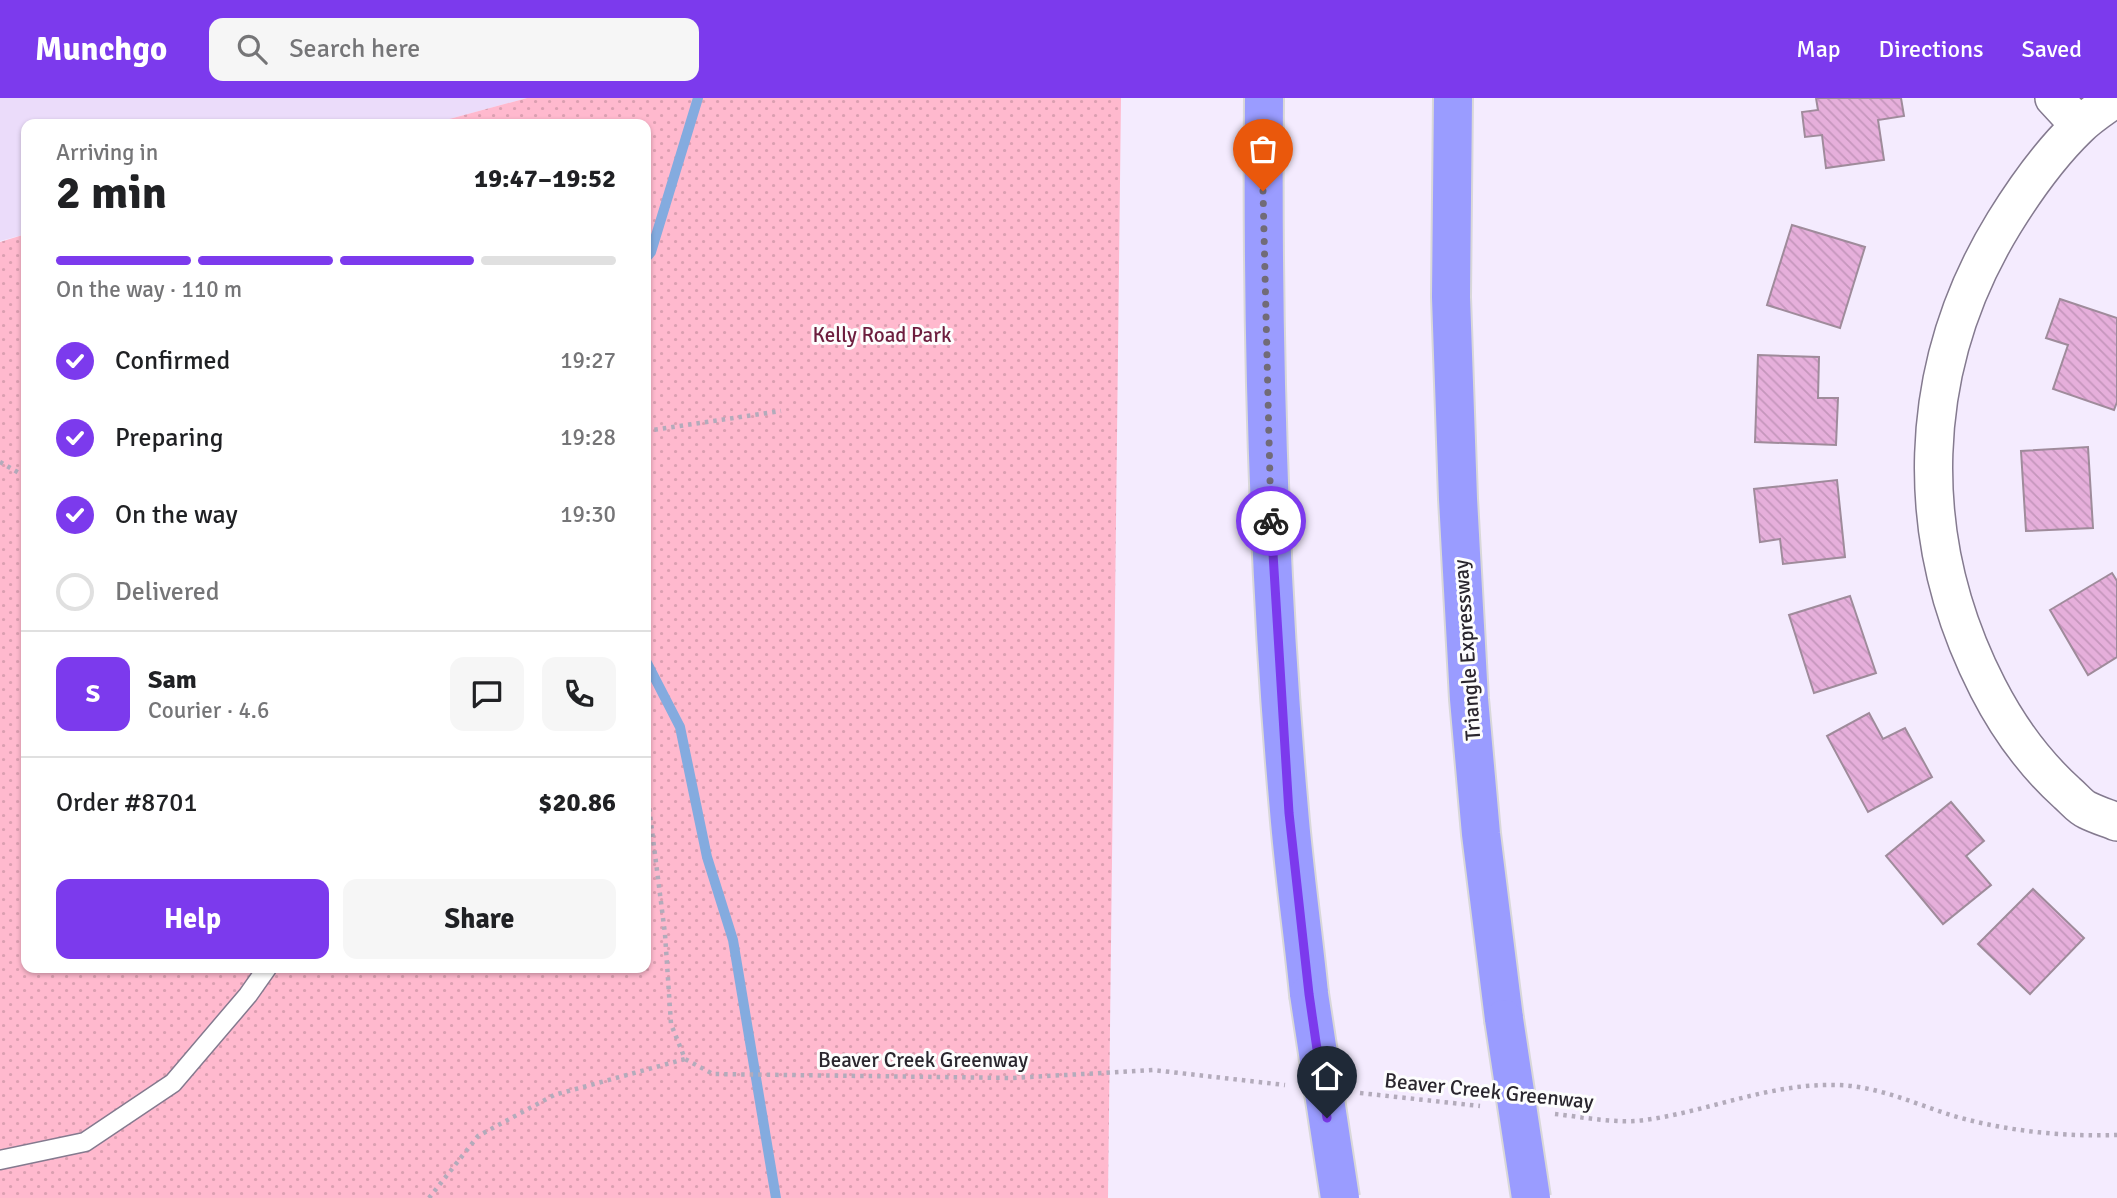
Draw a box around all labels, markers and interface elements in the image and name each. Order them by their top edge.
search box [209,18,699,81]
text: Munchgo [35,29,167,70]
icon: search [233,30,271,68]
text: Search here [289,33,420,65]
text: Map [1796,34,1841,64]
text: Directions [1879,34,1984,64]
text: Saved [2022,34,2082,64]
pin [1233,119,1293,191]
icon: bag [1244,130,1282,168]
text: Arriving in [56,138,158,167]
text: 19:47–19:52 [474,163,616,195]
text: 2 min [56,165,167,221]
text: On the way · 110 m [56,275,242,304]
park label: Kelly Road Park [813,322,952,348]
icon: check [56,342,94,380]
text: Confirmed [115,345,230,377]
text: 19:27 [560,346,616,375]
icon: check [56,419,94,457]
text: Preparing [115,422,223,454]
text: 19:28 [560,423,616,452]
courier [1236,486,1306,556]
icon: check [56,496,94,534]
text: On the way [115,499,238,531]
text: 19:30 [560,500,616,529]
icon: bike [1252,502,1290,540]
street label: Triangle Expressway [1448,558,1486,741]
text: Delivered [115,576,220,608]
button: chat [450,657,524,731]
button: phone [542,657,616,731]
text: Sam [148,664,197,696]
text: S [86,678,100,710]
text: Courier · 4.6 [148,696,269,725]
text: Order #8701 [56,787,197,819]
text: $20.86 [538,787,616,819]
button: Help [56,879,329,959]
button: Share [343,879,616,959]
pin [1297,1046,1357,1118]
street label: Beaver Creek Greenway [818,1047,1028,1073]
icon: home [1308,1057,1346,1095]
street label: Beaver Creek Greenway [1383,1067,1595,1115]

